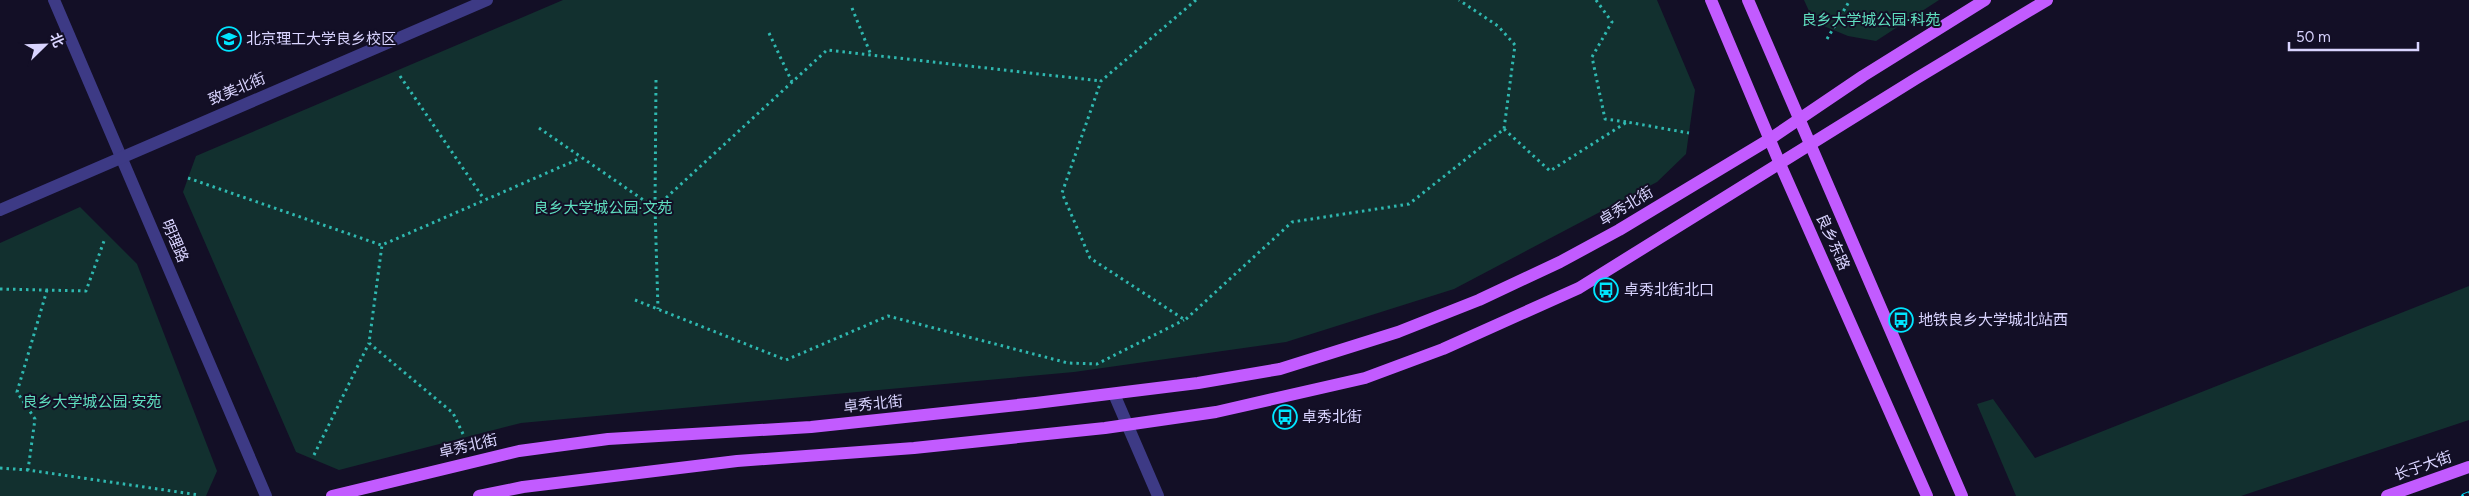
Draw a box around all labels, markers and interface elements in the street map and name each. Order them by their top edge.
park label: 良乡大学城公园·科苑 [1802,11,1940,29]
north arrow [20,20,70,70]
scale bar [2289,20,2418,52]
school or university icon: 北京理工大学良乡校区 [216,26,242,52]
text: 50 m [2296,28,2331,46]
text: 北 [46,30,67,50]
place label: 北京理工大学良乡校区 [246,30,396,48]
street label: 致美北街 [206,69,268,109]
street label: 卓秀北街 [1596,183,1656,229]
park label: 良乡大学城公园·文苑 [534,199,672,217]
street label: 良乡东路 [1813,211,1853,273]
street label: 明理路 [158,217,192,265]
bus stop icon: 卓秀北街北口 [1593,277,1619,303]
place label: 卓秀北街北口 [1624,281,1714,299]
bus stop icon: 地铁良乡大学城北站西 [1888,307,1914,333]
place label: 地铁良乡大学城北站西 [1918,311,2068,329]
street label: 卓秀北街 [842,392,904,416]
park label: 良乡大学城公园·安苑 [23,393,161,411]
bus stop icon: 卓秀北街 [1272,404,1298,430]
place label: 卓秀北街 [1302,408,1362,426]
street label: 卓秀北街 [437,430,499,462]
street label: 长于大街 [2392,448,2454,484]

